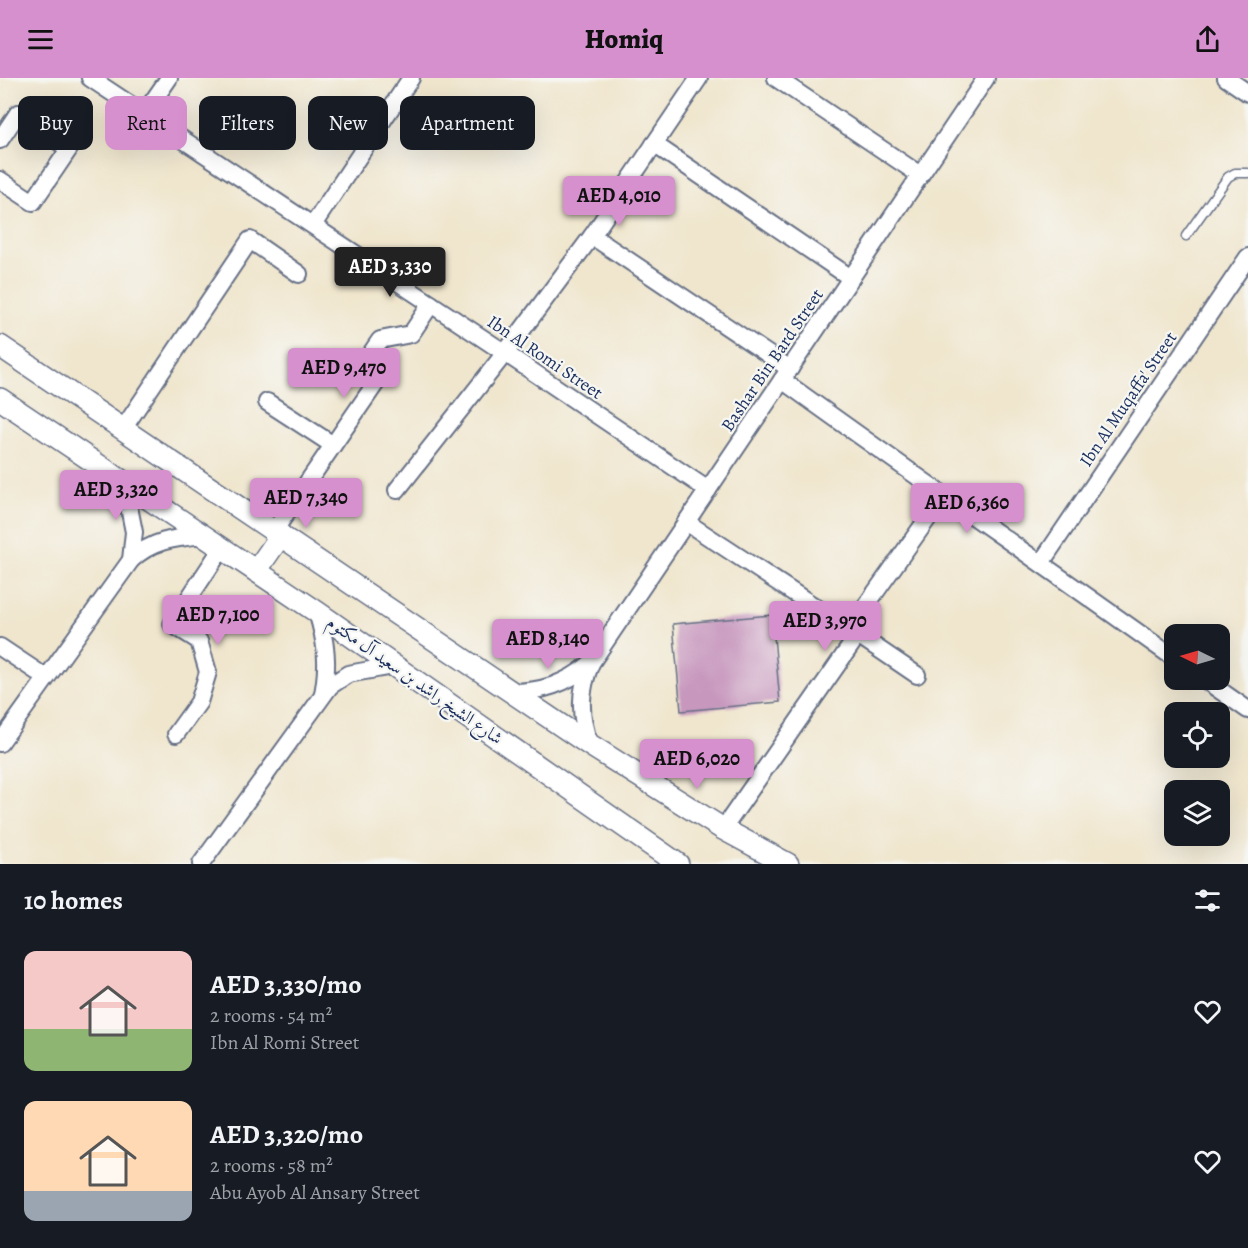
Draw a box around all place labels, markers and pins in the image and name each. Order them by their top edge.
pin: AED 4,010 [550,176,688,227]
pin: AED 3,330 [321,247,459,298]
pin: AED 9,470 [275,348,413,399]
pin: AED 3,320 [47,470,185,521]
pin: AED 7,340 [237,478,375,529]
pin: AED 6,360 [898,483,1036,534]
pin: AED 7,100 [149,595,287,646]
pin: AED 3,970 [756,601,894,652]
pin: AED 8,140 [479,619,617,670]
pin: AED 6,020 [628,739,766,790]

